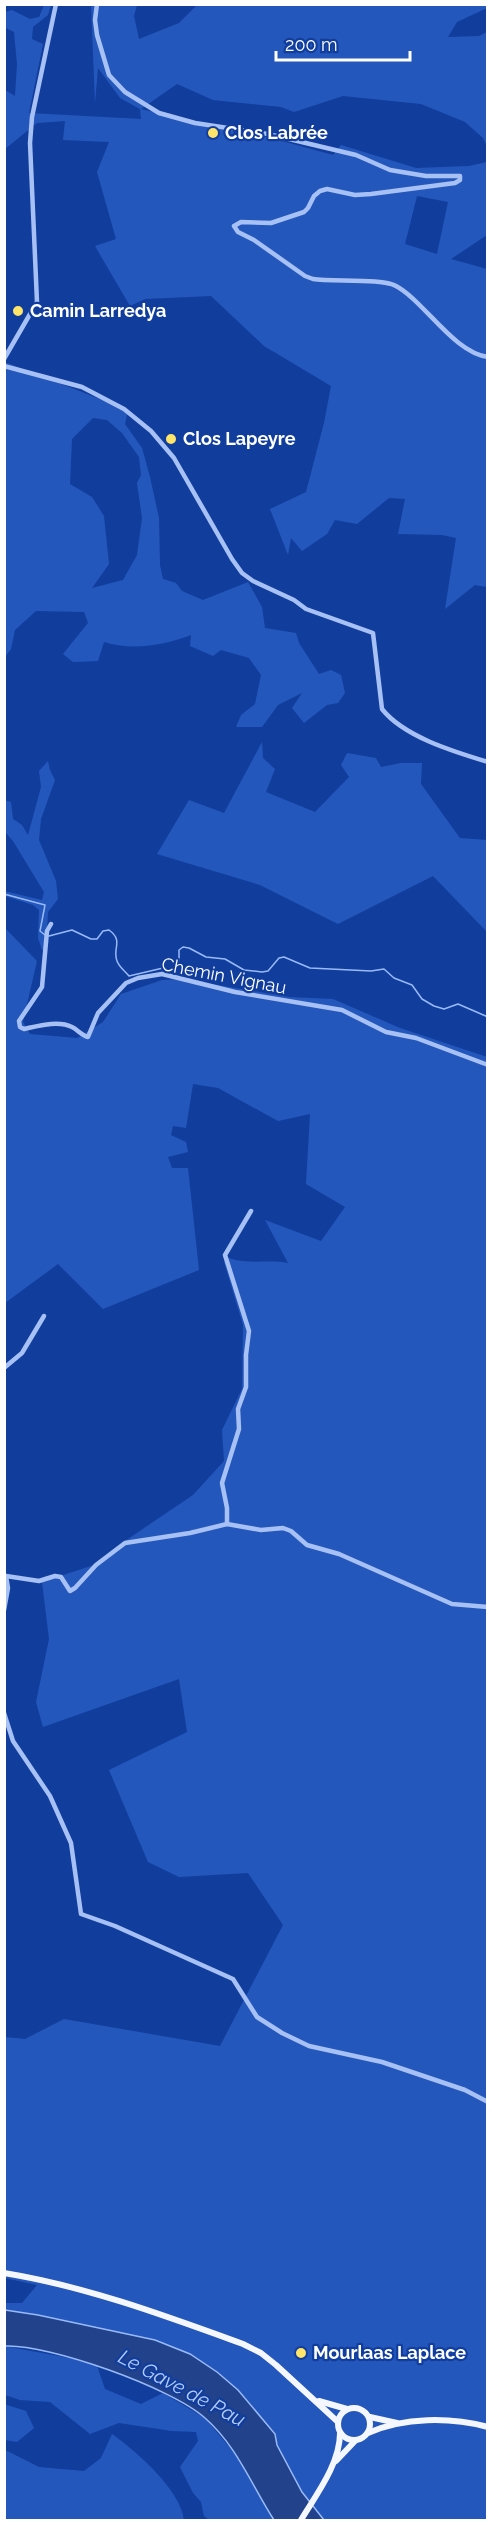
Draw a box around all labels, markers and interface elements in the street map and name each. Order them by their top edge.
scale bar [276,24,410,62]
text: 200 m [285,34,338,55]
place label: Clos Labrée [225,122,328,143]
marker: Clos Labrée [206,126,220,140]
place label: Camin Larredya [30,300,166,321]
marker: Camin Larredya [11,304,25,318]
place label: Clos Lapeyre [183,428,296,449]
marker: Clos Lapeyre [164,432,178,446]
street label: Chemin Vignau [160,953,288,998]
place label: Mourlaas Laplace [313,2342,466,2363]
water label: Le Gave de Pau [114,2344,250,2432]
marker: Mourlaas Laplace [294,2346,308,2360]

